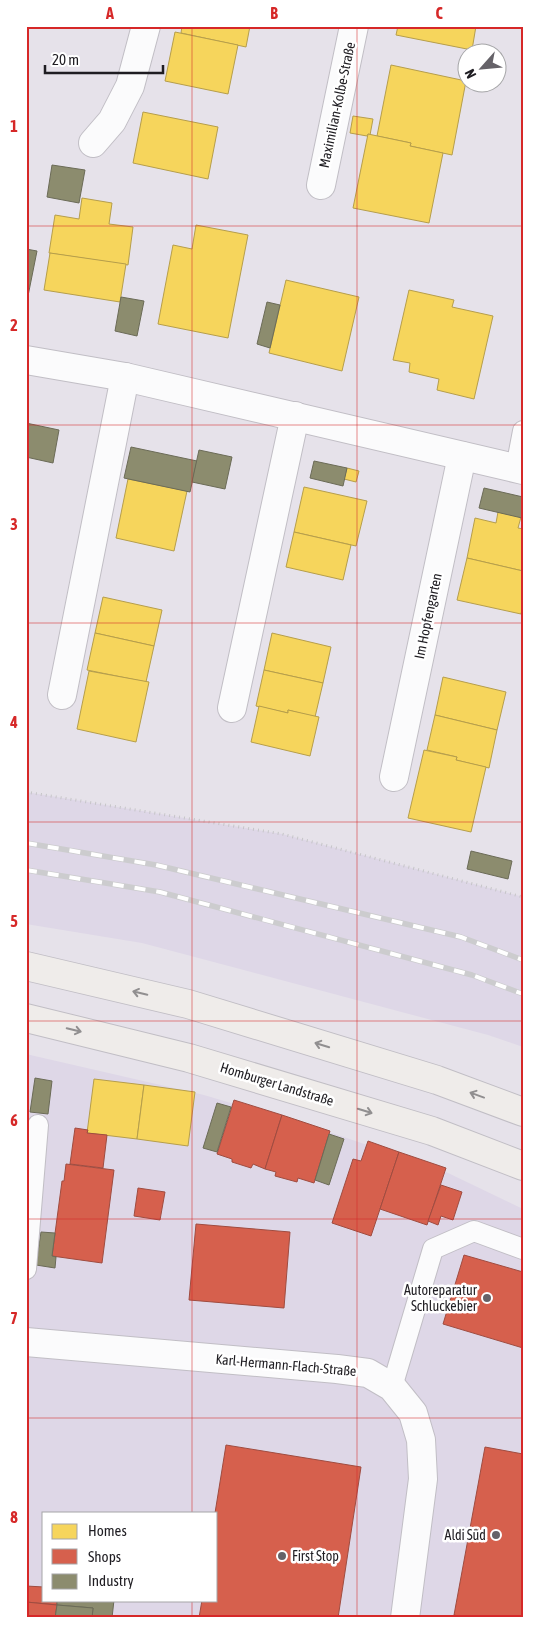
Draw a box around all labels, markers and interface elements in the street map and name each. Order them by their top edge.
text: A [105,4,114,22]
text: B [270,4,278,22]
text: C [435,4,443,22]
street label: Maximilian-Kolbe-Straße [316,41,358,169]
scale bar [45,42,162,74]
north arrow [456,42,506,92]
text: 20 m [52,51,79,68]
text: N [461,67,479,81]
text: 1 [10,117,18,135]
text: 2 [10,316,18,334]
text: 3 [10,515,18,533]
street label: Im Hopfengarten [411,572,445,660]
text: 4 [9,713,18,731]
text: 5 [10,912,18,930]
one-way arrow [133,988,149,997]
one-way arrow [65,1026,81,1035]
one-way arrow [315,1040,331,1049]
street label: Homburger Landstraße [218,1059,336,1109]
one-way arrow [470,1090,485,1099]
one-way arrow [357,1106,373,1116]
text: 6 [10,1111,18,1129]
place label: Autoreparatur Schluckebier [404,1282,478,1314]
marker: Autoreparatur Schluckebier [481,1292,493,1304]
text: 7 [10,1309,18,1327]
street label: Karl-Hermann-Flach-Straße [215,1351,357,1379]
text: 8 [10,1508,18,1526]
legend [42,1512,218,1602]
text: Homes [88,1522,127,1539]
place label: Aldi Süd [445,1527,486,1543]
marker: Aldi Süd [490,1529,502,1541]
text: Shops [88,1548,121,1565]
place label: First Stop [292,1548,339,1564]
marker: First Stop [276,1550,288,1562]
text: Industry [88,1572,134,1589]

